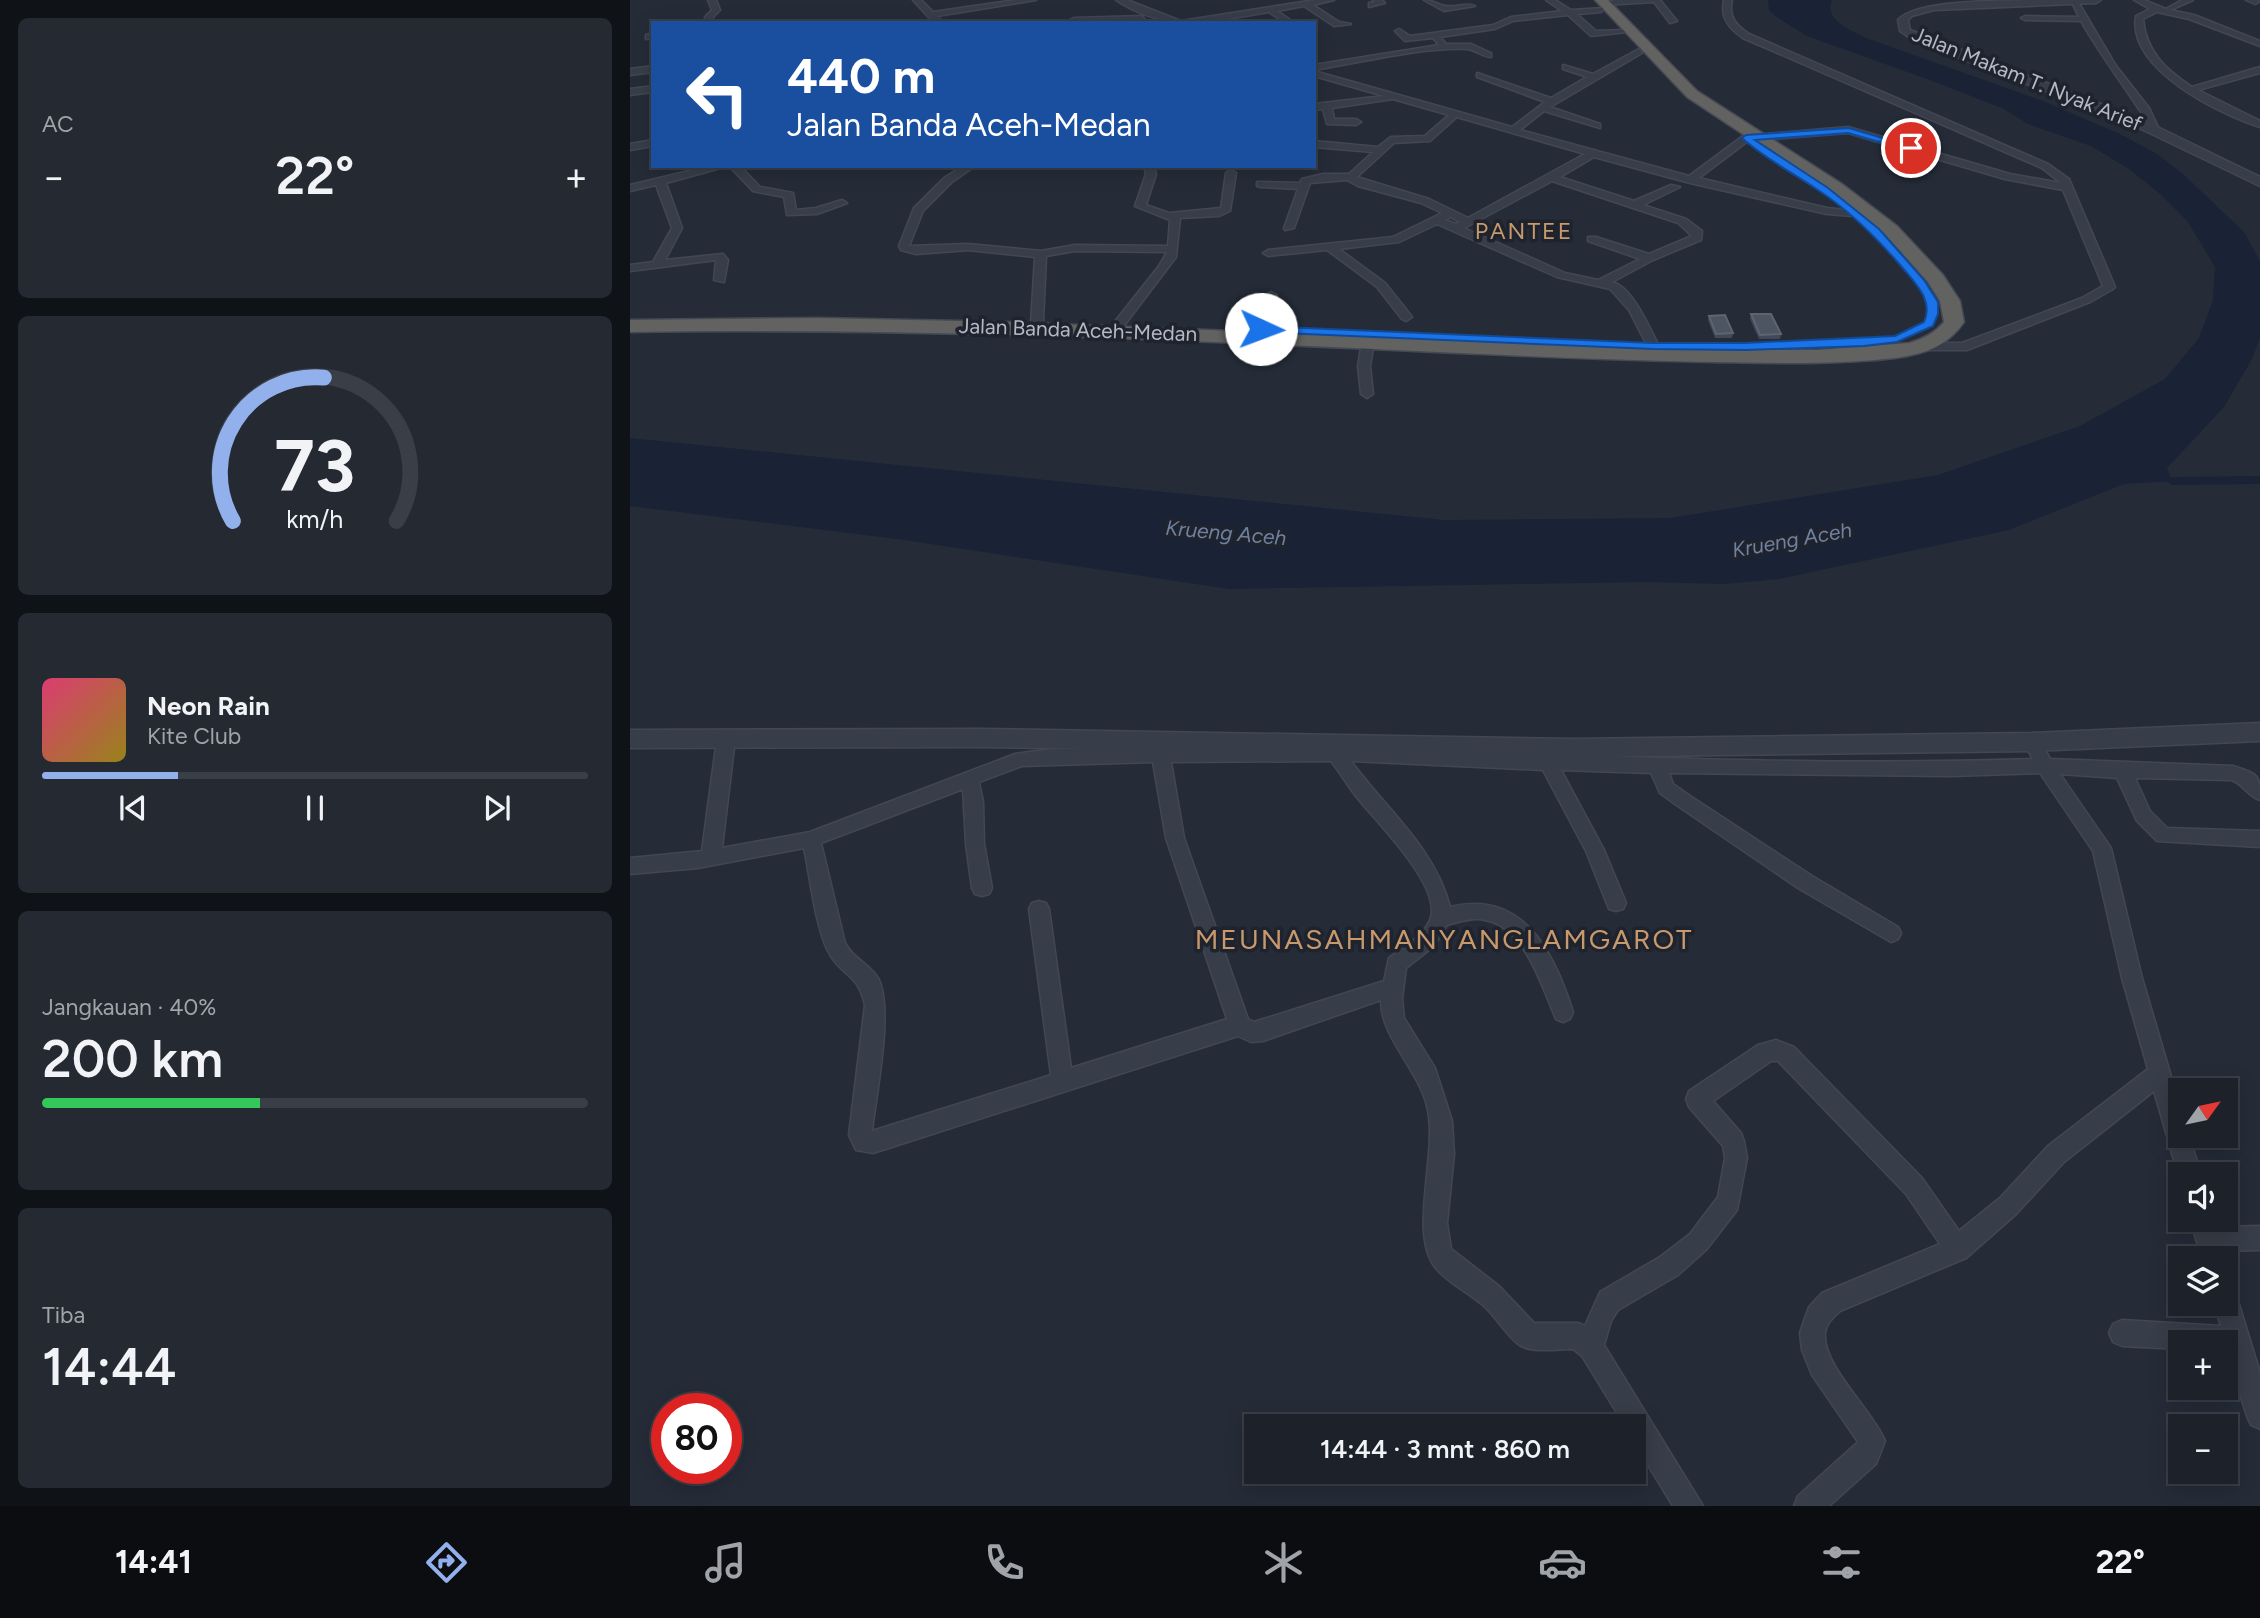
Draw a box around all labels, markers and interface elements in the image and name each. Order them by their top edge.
street label: Jalan Makam T. Nyak Arief [1909,21,2146,136]
text: 440 m [787,46,935,105]
icon: left [672,49,763,140]
text: Jalan Banda Aceh-Medan [787,106,1151,144]
text: AC [42,110,74,138]
pin [1881,118,1941,178]
icon: arrive [1892,129,1930,167]
text: 22° [276,145,354,207]
text: − [42,154,66,200]
text: + [564,154,588,200]
district label: PANTEE [1475,217,1573,245]
position arrow [1224,292,1298,366]
street label: Jalan Banda Aceh-Medan [958,313,1198,346]
text: 73 [275,423,355,510]
text: km/h [286,504,344,534]
water label: Krueng Aceh [1165,515,1288,550]
water label: Krueng Aceh [1730,517,1854,562]
text: Neon Rain [147,690,270,722]
text: Kite Club [147,722,241,750]
icon: previous [114,789,152,827]
icon: pause [296,789,334,827]
icon: next [478,789,516,827]
district label: MEUNASAHMANYANGLAMGAROT [1195,922,1693,956]
text: Jangkauan · 40% [42,993,216,1021]
text: 200 km [42,1028,223,1090]
north arrow [2168,1078,2238,1148]
map controls [2168,1078,2238,1484]
button: sound [2168,1162,2238,1232]
button: layers [2168,1246,2238,1316]
text: Tiba [42,1301,85,1329]
button: + [2168,1330,2238,1400]
text: 14:44 [42,1336,176,1398]
speed limit sign: 80 [651,1393,742,1484]
button: − [2168,1414,2238,1484]
text: 14:44 · 3 mnt · 860 m [1320,1433,1570,1465]
icon: directions [422,1538,471,1587]
icon: music [701,1538,750,1587]
icon: phone [980,1538,1029,1587]
icon: climate [1259,1538,1308,1587]
icon: car [1538,1538,1587,1587]
icon: filters [1817,1538,1866,1587]
text: 14:41 [115,1543,192,1581]
text: 22° [2096,1543,2145,1581]

